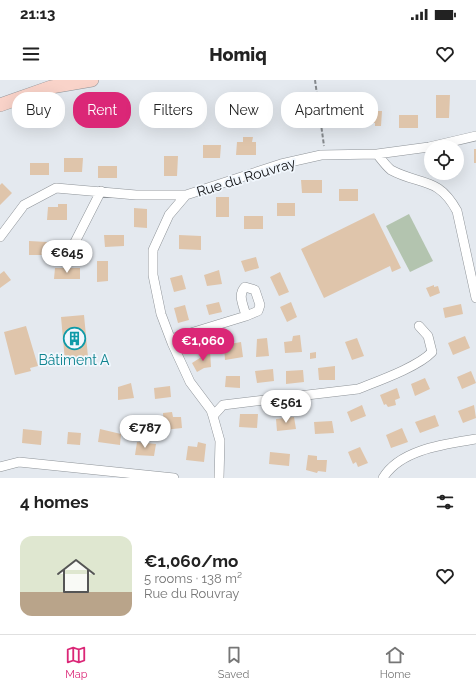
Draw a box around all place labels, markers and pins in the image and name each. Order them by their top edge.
pin: €645 [43,240,91,274]
building icon: Bâtiment A [61,325,87,351]
pin: €1,060 [170,328,236,362]
place label: Bâtiment A [38,352,110,368]
pin: €561 [262,390,310,424]
pin: €787 [121,415,169,449]

